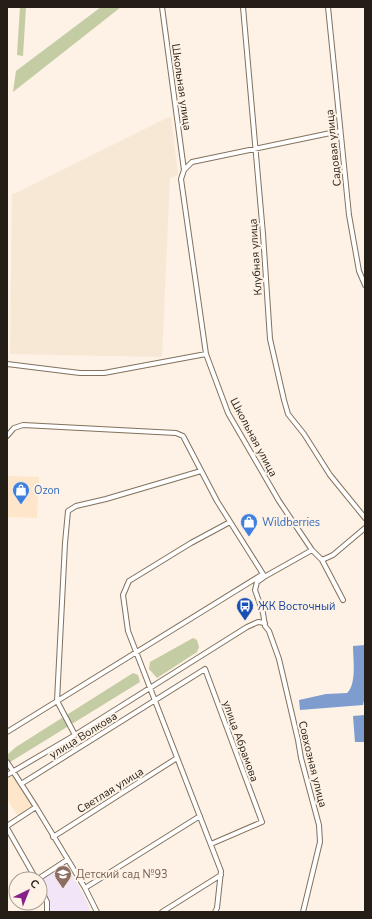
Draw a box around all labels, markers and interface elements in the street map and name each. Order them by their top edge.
street label: Школьная улица [168,43,195,132]
street label: Садовая улица [322,109,345,187]
street label: Клубная улица [245,218,266,296]
street label: Школьная улица [226,395,281,479]
shop icon: Ozon [11,480,31,505]
place label: Ozon [34,483,60,498]
shop icon: Wildberries [239,512,259,537]
place label: Wildberries [262,515,320,530]
bus stop icon: ЖК Восточный [235,596,255,621]
place label: ЖК Восточный [258,599,335,614]
street label: улица Абрамова [219,698,262,784]
street label: улица Волкова [46,709,120,762]
street label: Совхозная улица [294,719,331,809]
street label: Светлая улица [74,764,146,817]
school or university icon: Детский сад №93 [53,864,73,889]
place label: Детский сад №93 [76,867,168,882]
north arrow [8,871,48,911]
text: С [27,876,43,892]

